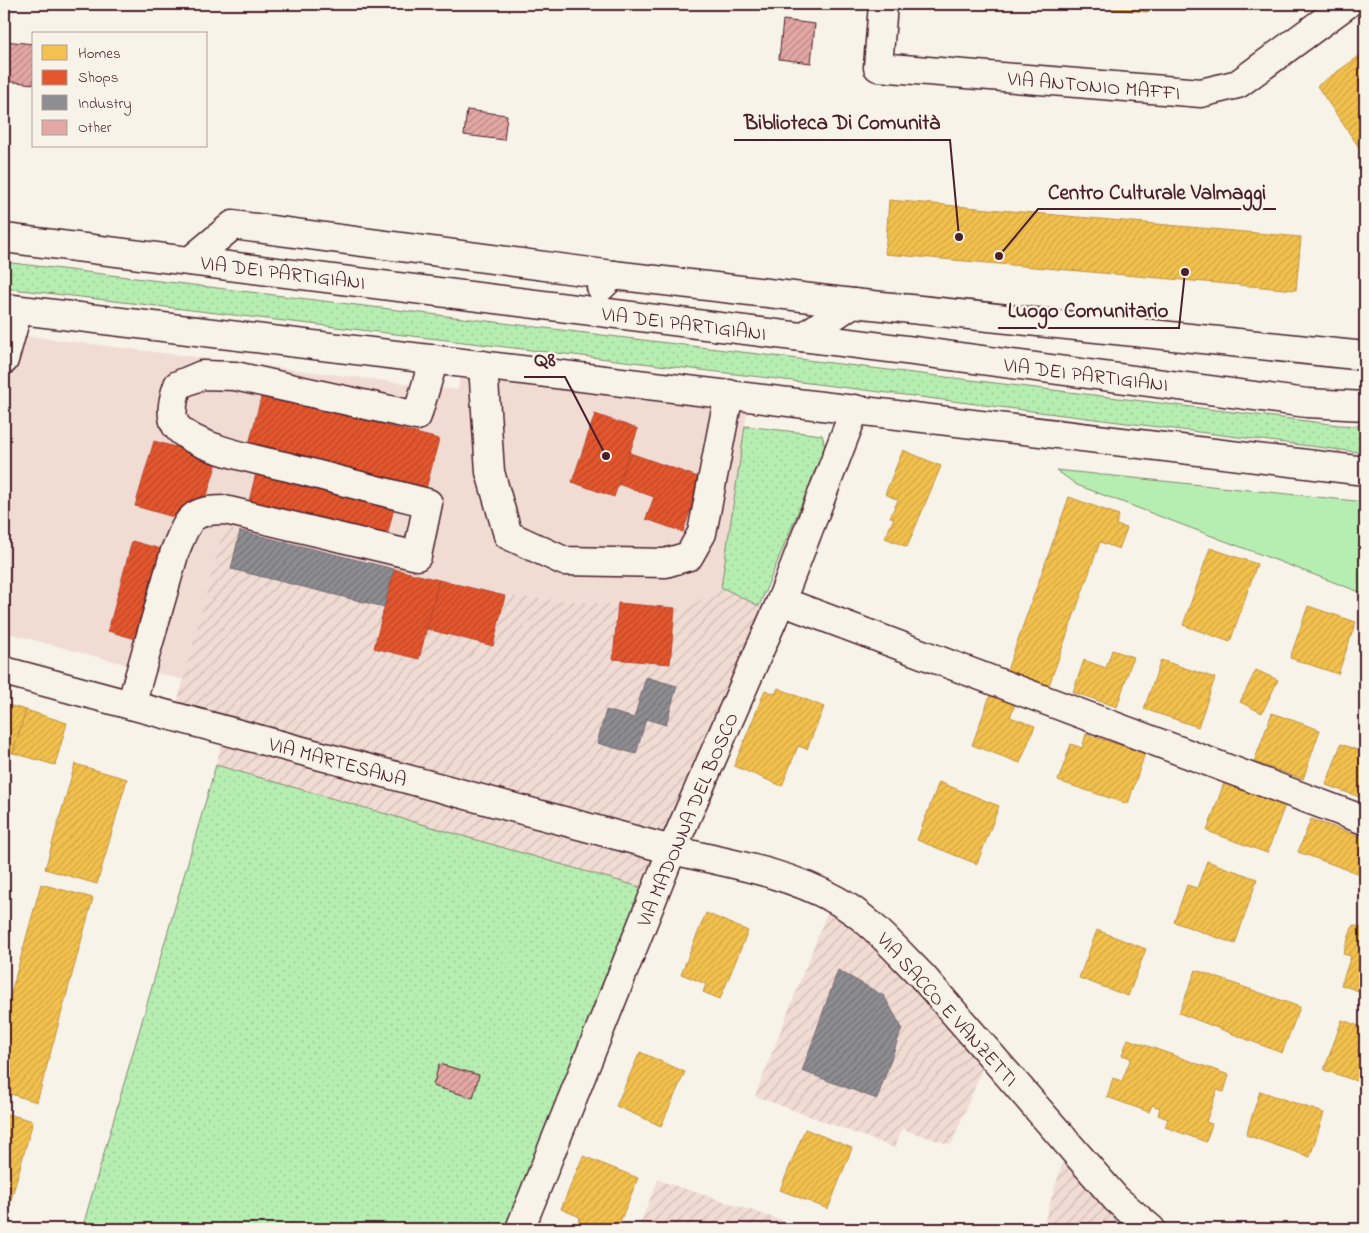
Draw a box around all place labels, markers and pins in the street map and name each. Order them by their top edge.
callout: Biblioteca Di Comunità [734,104,950,140]
callout: Centro Culturale Valmaggi [1038,173,1276,209]
callout: Luogo Comunitario [998,292,1179,328]
callout: Q8 [524,341,565,377]

